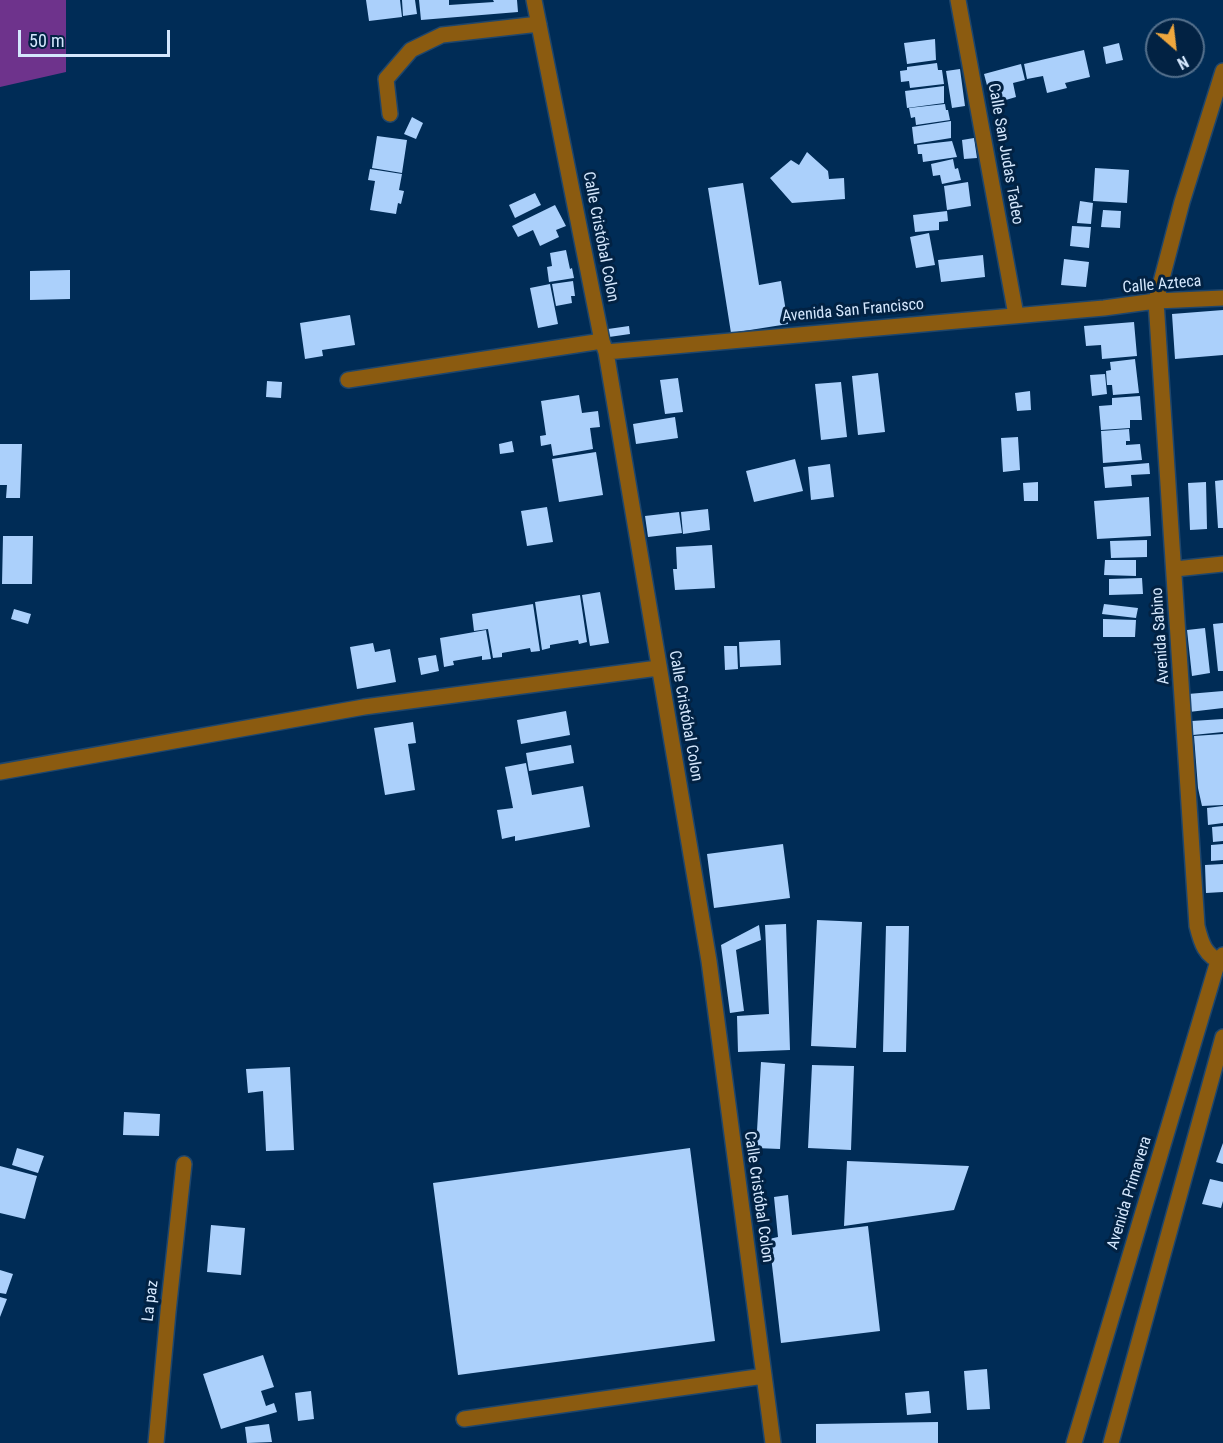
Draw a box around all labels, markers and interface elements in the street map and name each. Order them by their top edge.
scale bar [21,18,172,56]
north arrow [1145,18,1205,78]
text: 50 m [29,30,64,51]
text: N [1174,52,1192,73]
street label: Calle San Judas Tadeo [983,82,1027,226]
street label: Calle Cristóbal Colon [578,170,622,304]
street label: Calle Azteca [1122,272,1202,298]
street label: Avenida San Francisco [781,295,925,327]
street label: Avenida Sabino [1148,587,1174,685]
street label: Calle Cristóbal Colon [664,649,706,783]
street label: Calle Cristóbal Colon [739,1130,777,1264]
street label: Avenida Primavera [1104,1134,1156,1252]
street label: La paz [139,1279,163,1323]

